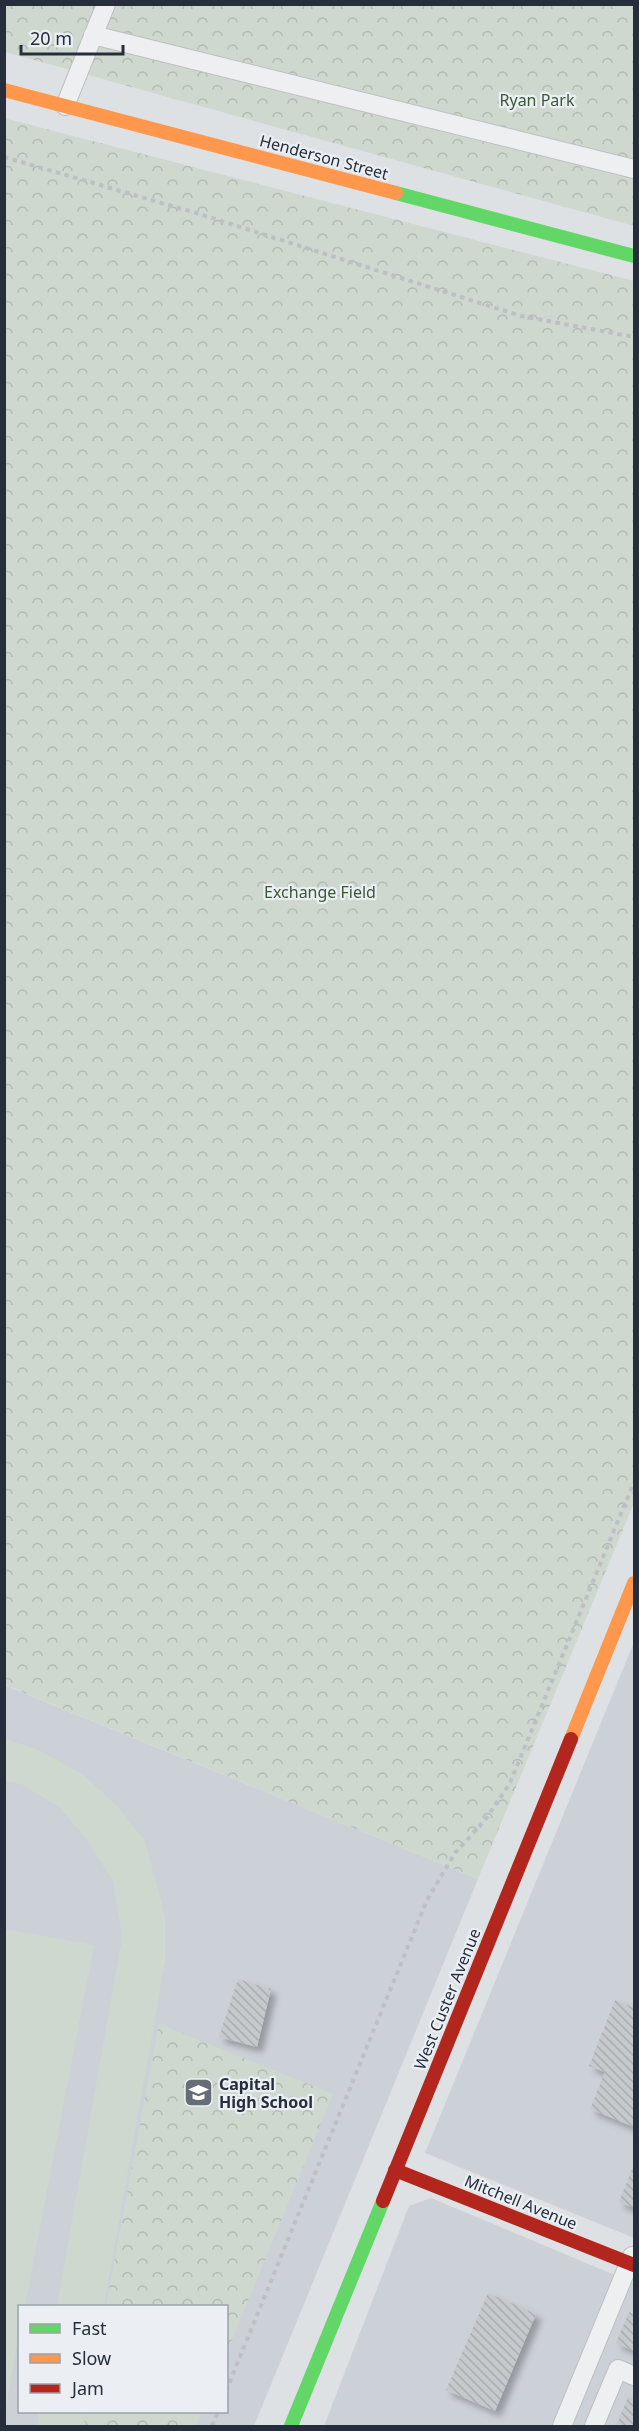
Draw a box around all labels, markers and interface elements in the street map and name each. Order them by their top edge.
scale bar [21,18,123,56]
text: 20 m [30,26,72,50]
park label: Ryan Park [500,89,575,111]
street label: Henderson Street [257,129,391,185]
park label: Exchange Field [264,881,376,903]
street label: West Custer Avenue [409,1925,485,2073]
place label: Capital High School [219,2073,313,2113]
school or university icon: Capital High School [182,2077,214,2109]
street label: Mitchell Avenue [461,2169,581,2235]
legend [18,2305,228,2413]
text: Fast [72,2316,107,2340]
text: Slow [72,2346,111,2370]
text: Jam [70,2376,104,2400]

